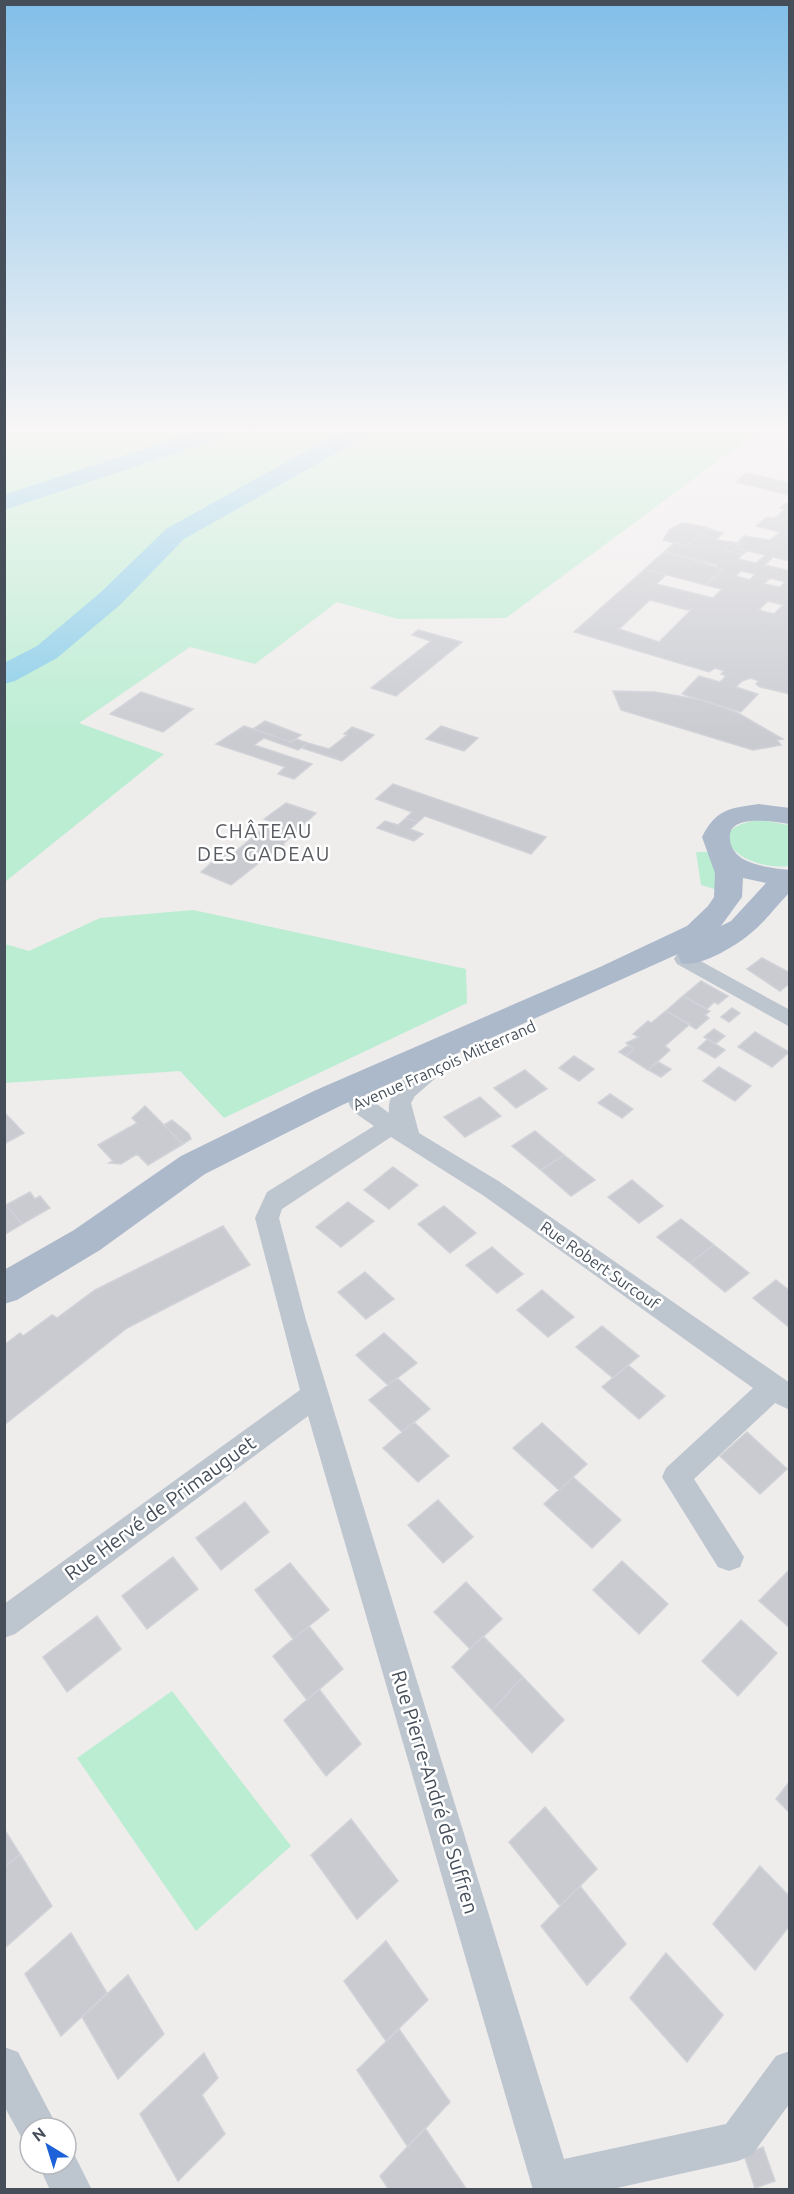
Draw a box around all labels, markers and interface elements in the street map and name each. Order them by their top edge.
district label: CHÂTEAU DES GADEAU [197,819,331,865]
street label: Avenue François Mitterrand [350,1016,538,1114]
street label: Rue Robert Surcouf [537,1217,664,1313]
street label: Rue Hervé de Primauguet [60,1431,260,1585]
street label: Rue Pierre-André de Suffren [387,1667,483,1916]
north arrow [18,2116,78,2176]
text: N [29,2123,49,2145]

